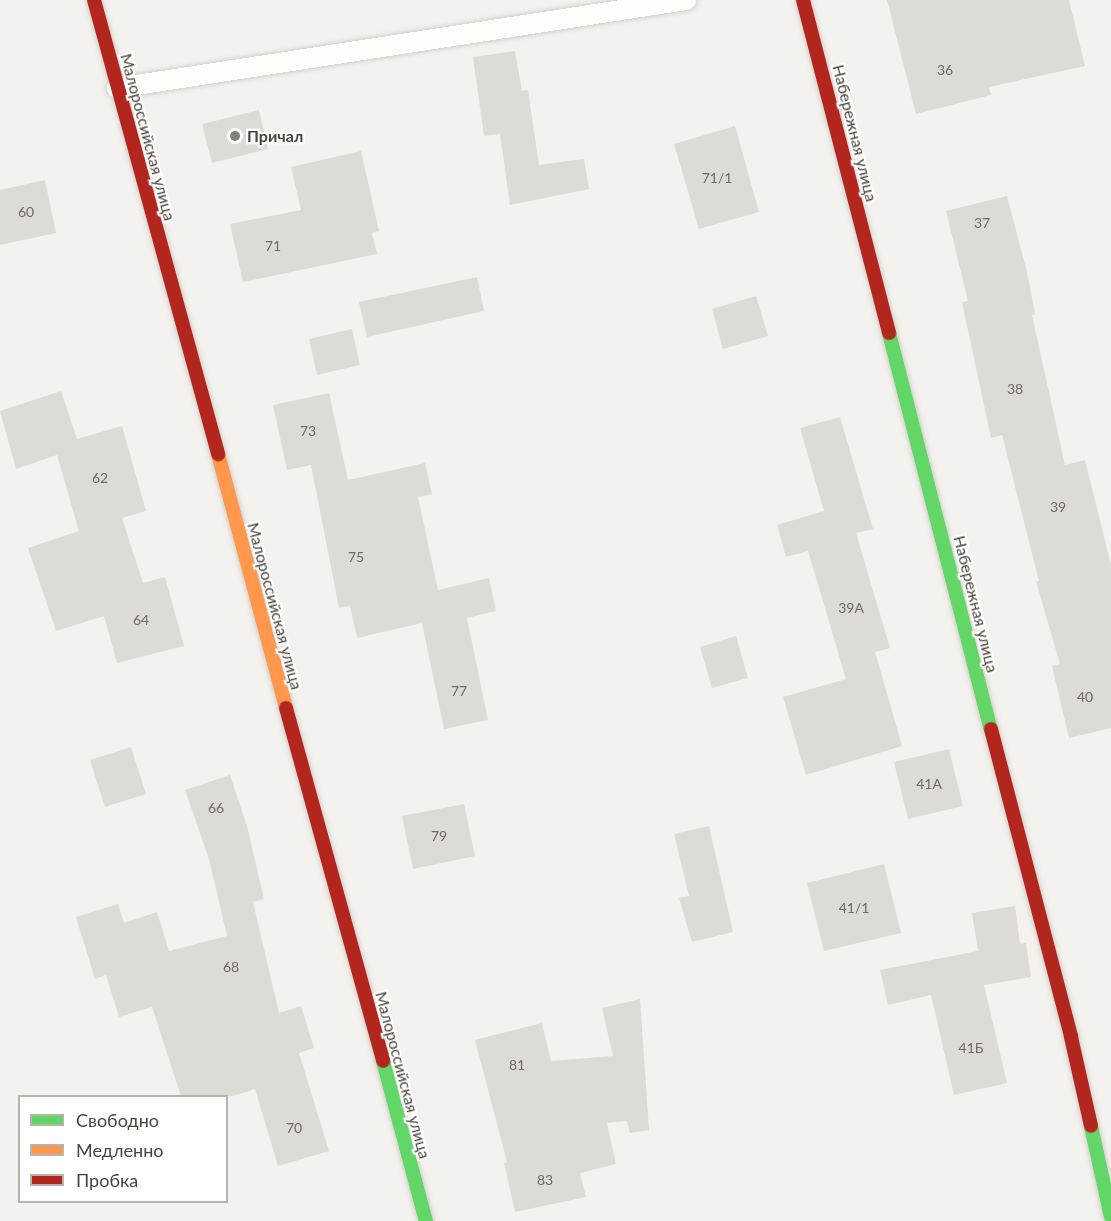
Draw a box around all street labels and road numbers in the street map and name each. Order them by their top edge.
street label: Малороссийская улица [116,51,180,223]
street label: Набережная улица [829,63,881,203]
street label: Малороссийская улица [243,520,307,692]
street label: Набережная улица [950,534,1002,674]
street label: Малороссийская улица [371,989,435,1161]

